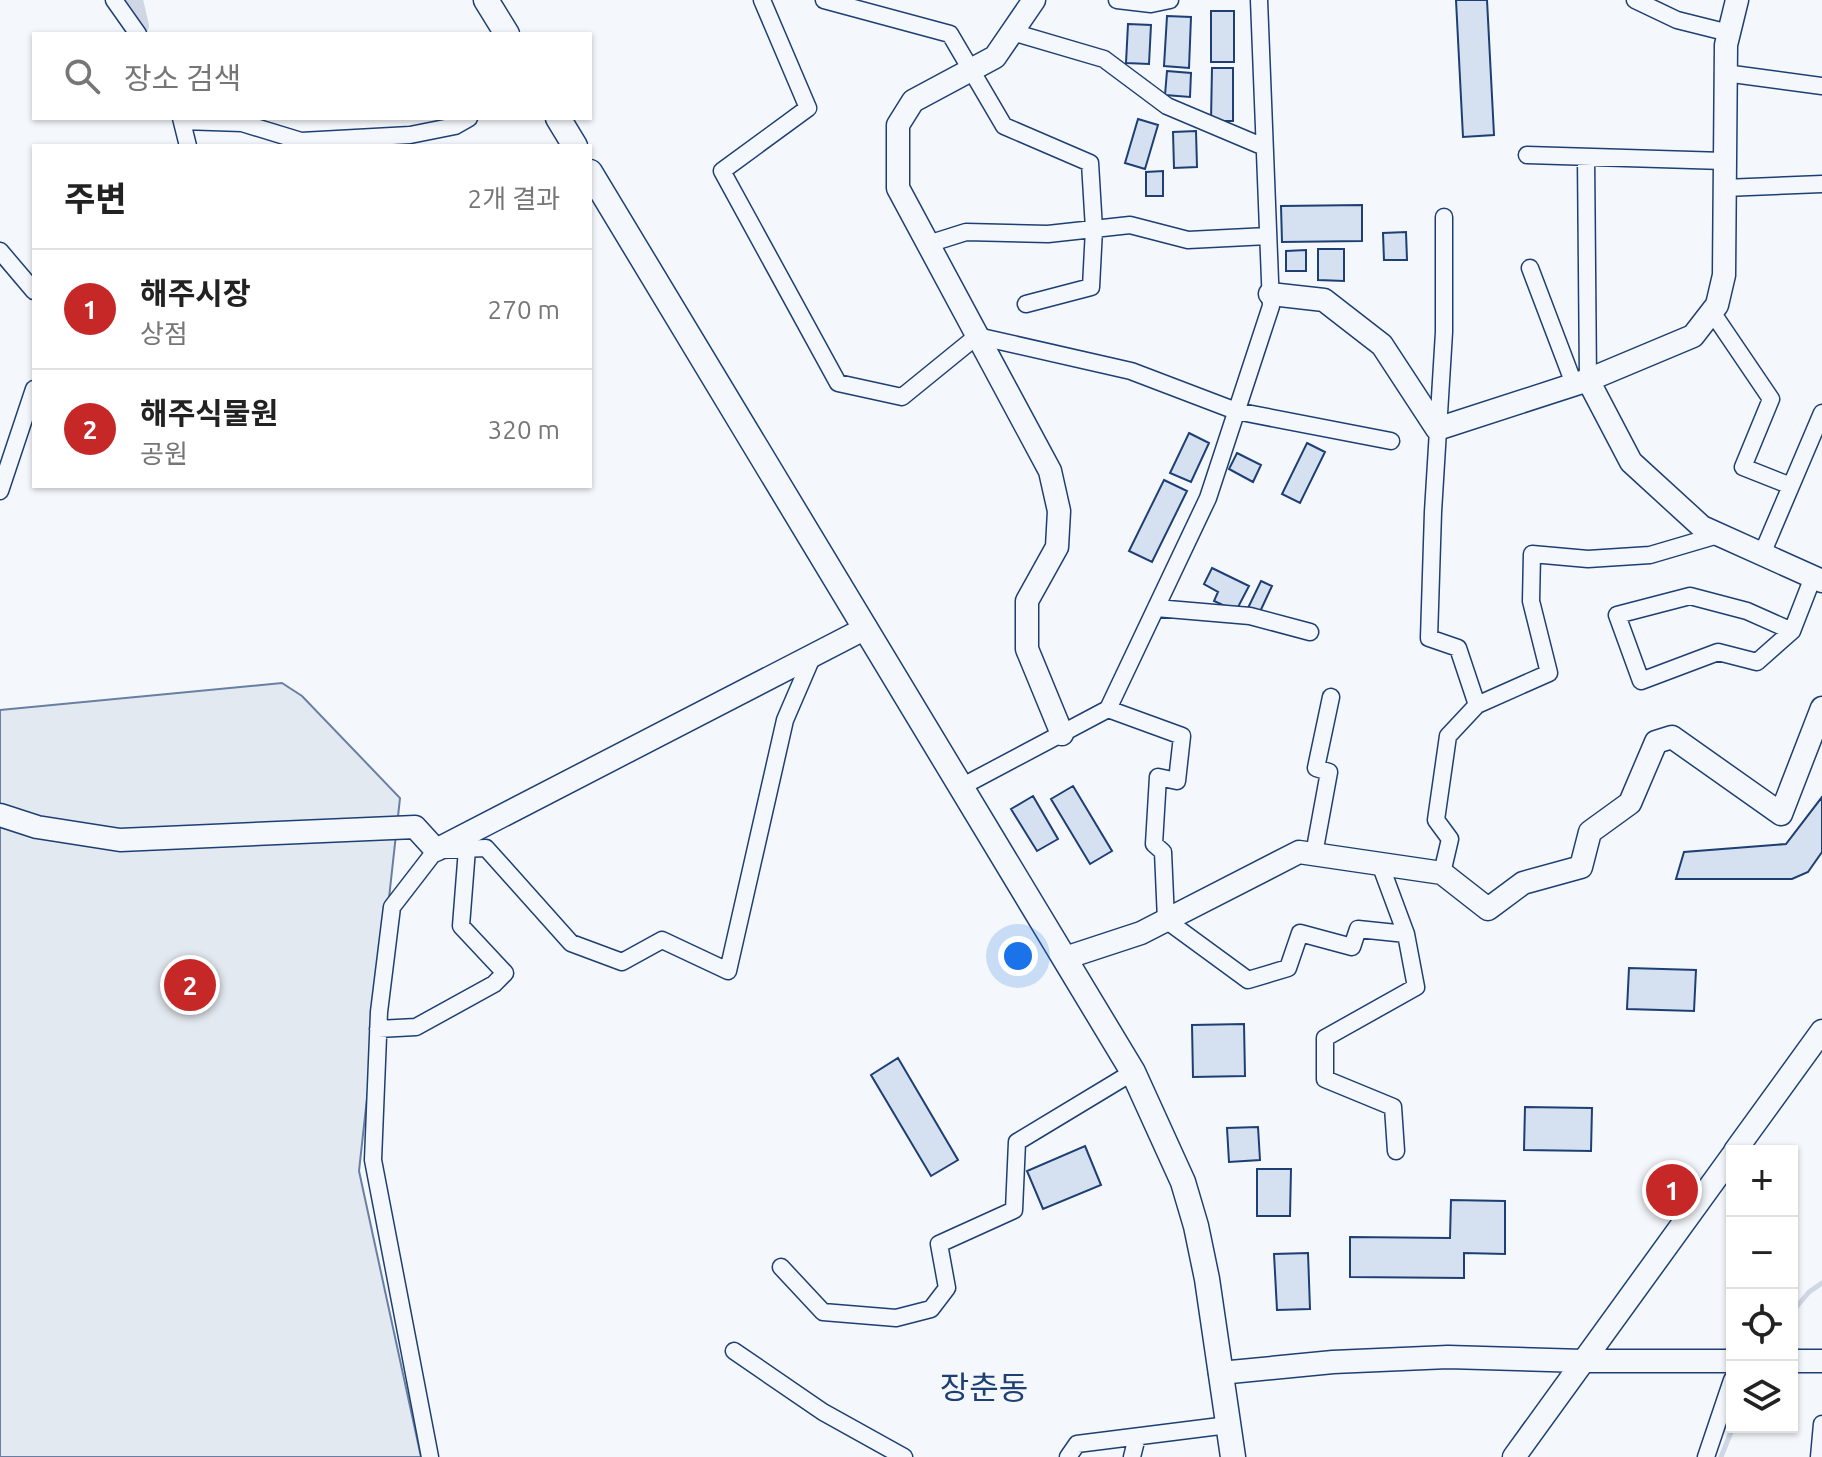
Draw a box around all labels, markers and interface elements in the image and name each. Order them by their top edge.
search box [32,32,592,120]
icon: search [60,54,104,98]
text: 장소 검색 [124,61,241,95]
text: 주변 [64,179,127,217]
text: 2개 결과 [468,184,560,213]
text: 해주시장 [140,276,250,310]
text: 1 [83,295,97,324]
text: 270 m [488,295,560,324]
text: 상점 [140,319,188,348]
text: 해주식물원 [140,396,278,430]
text: 2 [83,415,97,444]
text: 320 m [488,415,560,444]
text: 공원 [140,439,188,468]
your location [998,936,1038,976]
pin: 2 [164,955,216,1015]
map controls [1726,1145,1798,1433]
button: + [1726,1145,1798,1217]
pin: 1 [1646,1160,1698,1220]
button: − [1726,1217,1798,1289]
button: locate [1726,1289,1798,1361]
button: layers [1726,1361,1798,1433]
district label: 장춘동 [940,1369,1028,1405]

